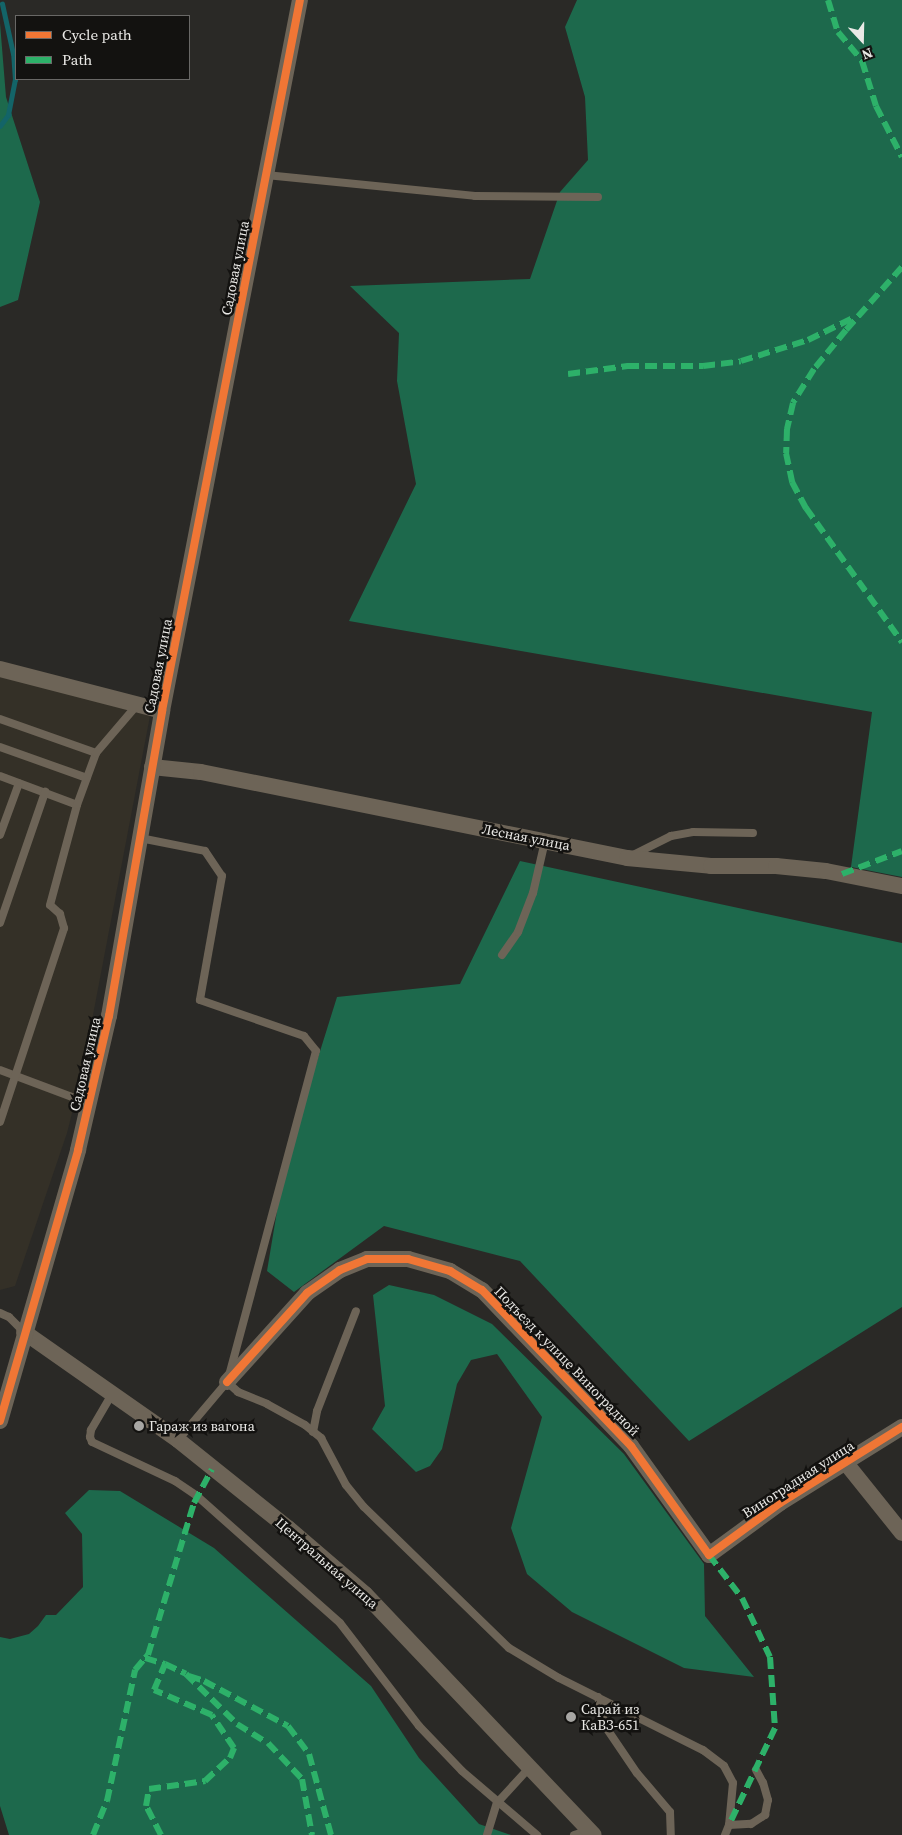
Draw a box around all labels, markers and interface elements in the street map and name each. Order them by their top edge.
legend [15,15,190,80]
north arrow [837,15,887,65]
text: Cycle path [62,24,132,45]
text: N [859,43,876,65]
text: Path [62,49,92,70]
street label: Садовая улица [218,219,252,317]
street label: Садовая улица [141,617,175,715]
street label: Лесная улица [480,820,572,854]
street label: Садовая улица [66,1015,104,1113]
street label: Подъезд к улице Виноградной [491,1283,643,1439]
place label: Гараж из вагона [149,1418,255,1434]
marker: Гараж из вагона [133,1420,145,1432]
street label: Виноградная улица [739,1437,857,1521]
street label: Центральная улица [272,1514,382,1612]
place label: Сарай из КаВЗ-651 [581,1701,639,1734]
marker: Сарай из КаВЗ-651 [565,1711,577,1723]

